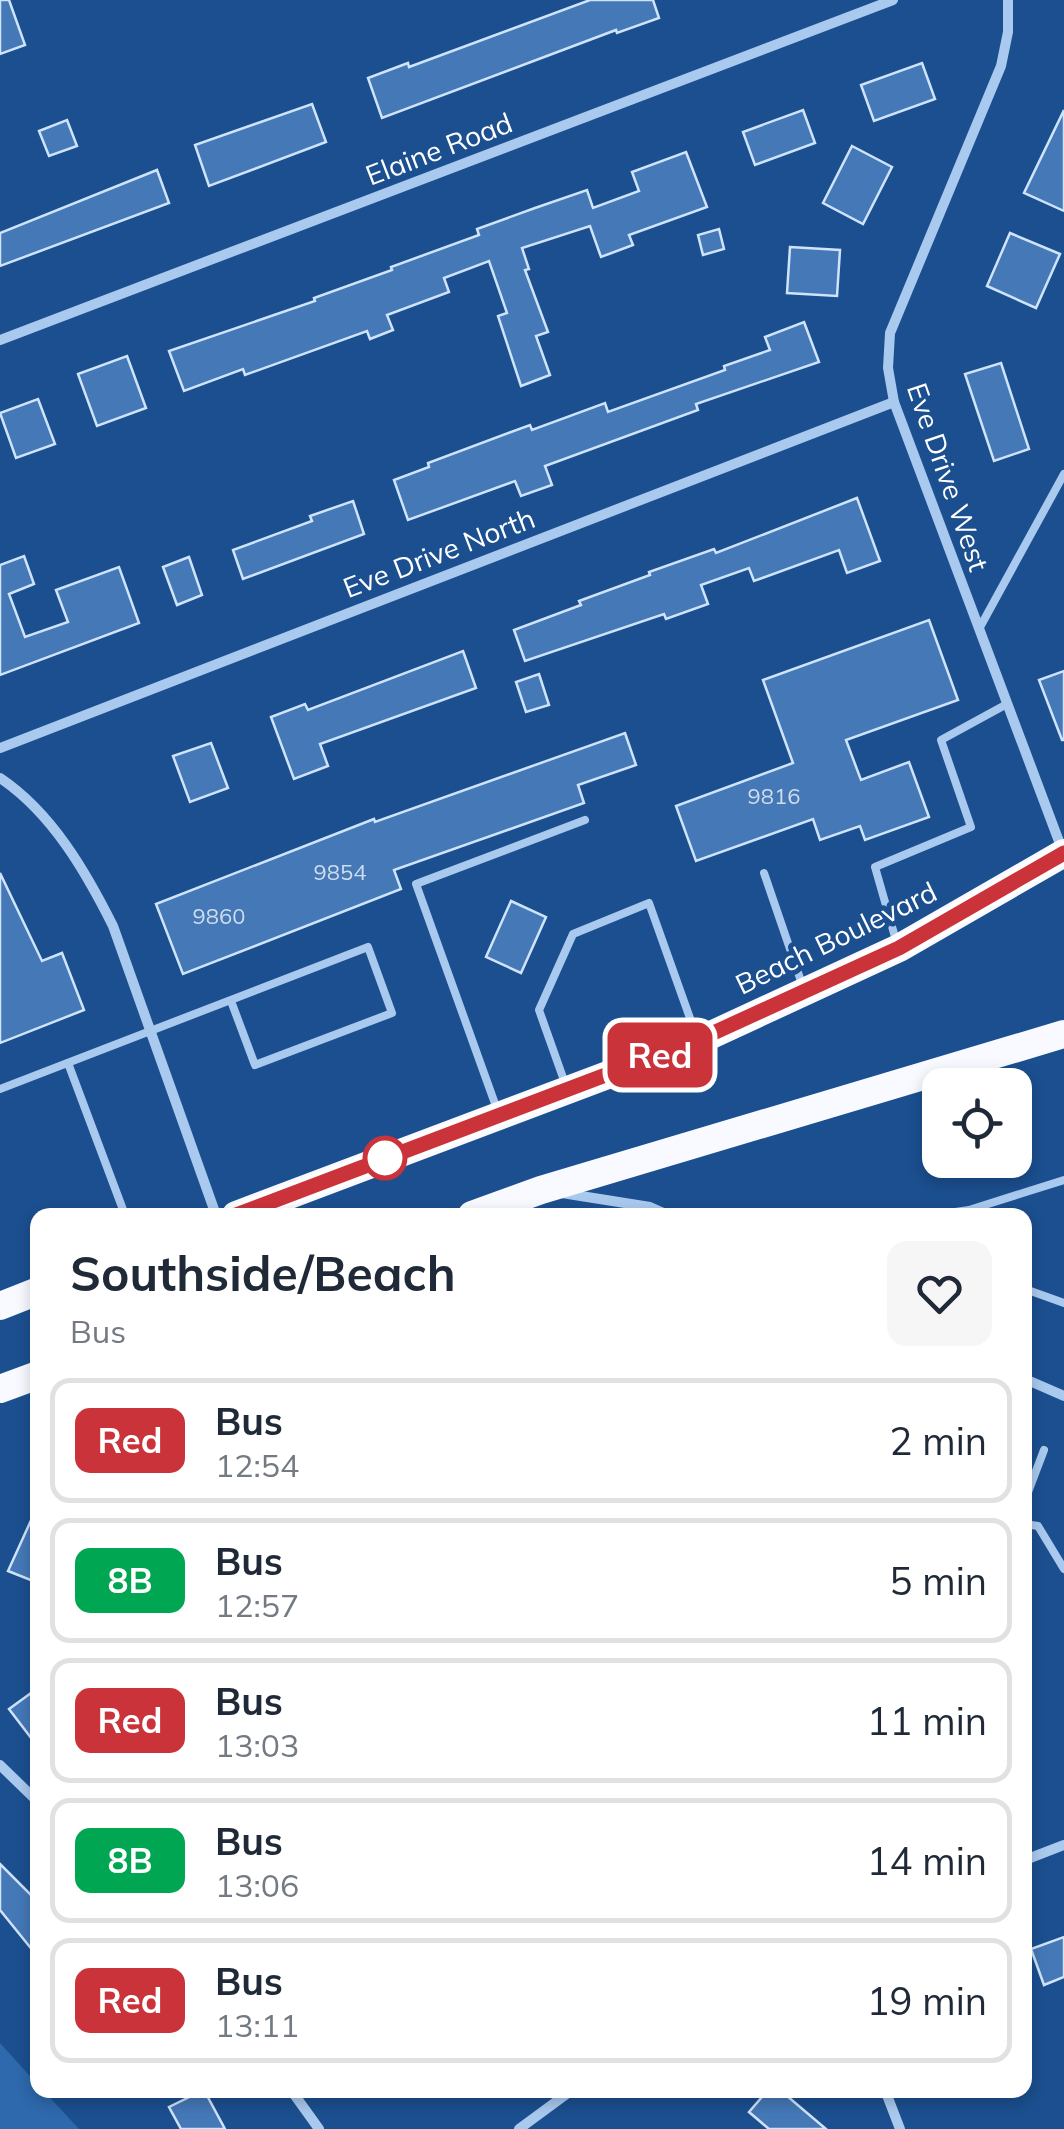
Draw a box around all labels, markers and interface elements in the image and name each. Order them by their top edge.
street label: Elaine Road [361,105,517,192]
street label: Eve Drive West [900,378,997,576]
street label: Eve Drive North [338,500,540,605]
house number: 9816 [748,782,800,810]
house number: 9854 [314,858,366,886]
street label: Beach Boulevard [729,874,942,1001]
house number: 9860 [193,902,245,930]
line badge: Red [602,1022,718,1088]
text: Red [628,1033,693,1077]
map controls [922,1068,1032,1178]
button: locate [922,1068,1032,1178]
unlabelled marker [364,1137,406,1179]
button: heart [887,1241,992,1346]
text: Southside/Beach [70,1243,456,1303]
text: Bus [70,1311,126,1351]
text: Bus [215,1397,283,1445]
text: 2 min [890,1417,987,1465]
text: Red [98,1418,163,1462]
text: 12:54 [215,1445,299,1485]
text: Bus [215,1537,283,1585]
text: 5 min [890,1557,987,1605]
text: 8B [107,1558,153,1602]
text: 12:57 [215,1585,299,1625]
text: Bus [215,1677,283,1725]
text: 11 min [867,1697,987,1745]
text: Red [98,1698,163,1742]
text: 13:03 [215,1725,299,1765]
text: Bus [215,1817,283,1865]
text: 14 min [867,1837,987,1885]
text: 8B [107,1838,153,1882]
text: 13:06 [215,1865,299,1905]
text: Bus [215,1957,283,2005]
text: 19 min [867,1977,987,2025]
text: Red [98,1978,163,2022]
text: 13:11 [215,2005,299,2045]

